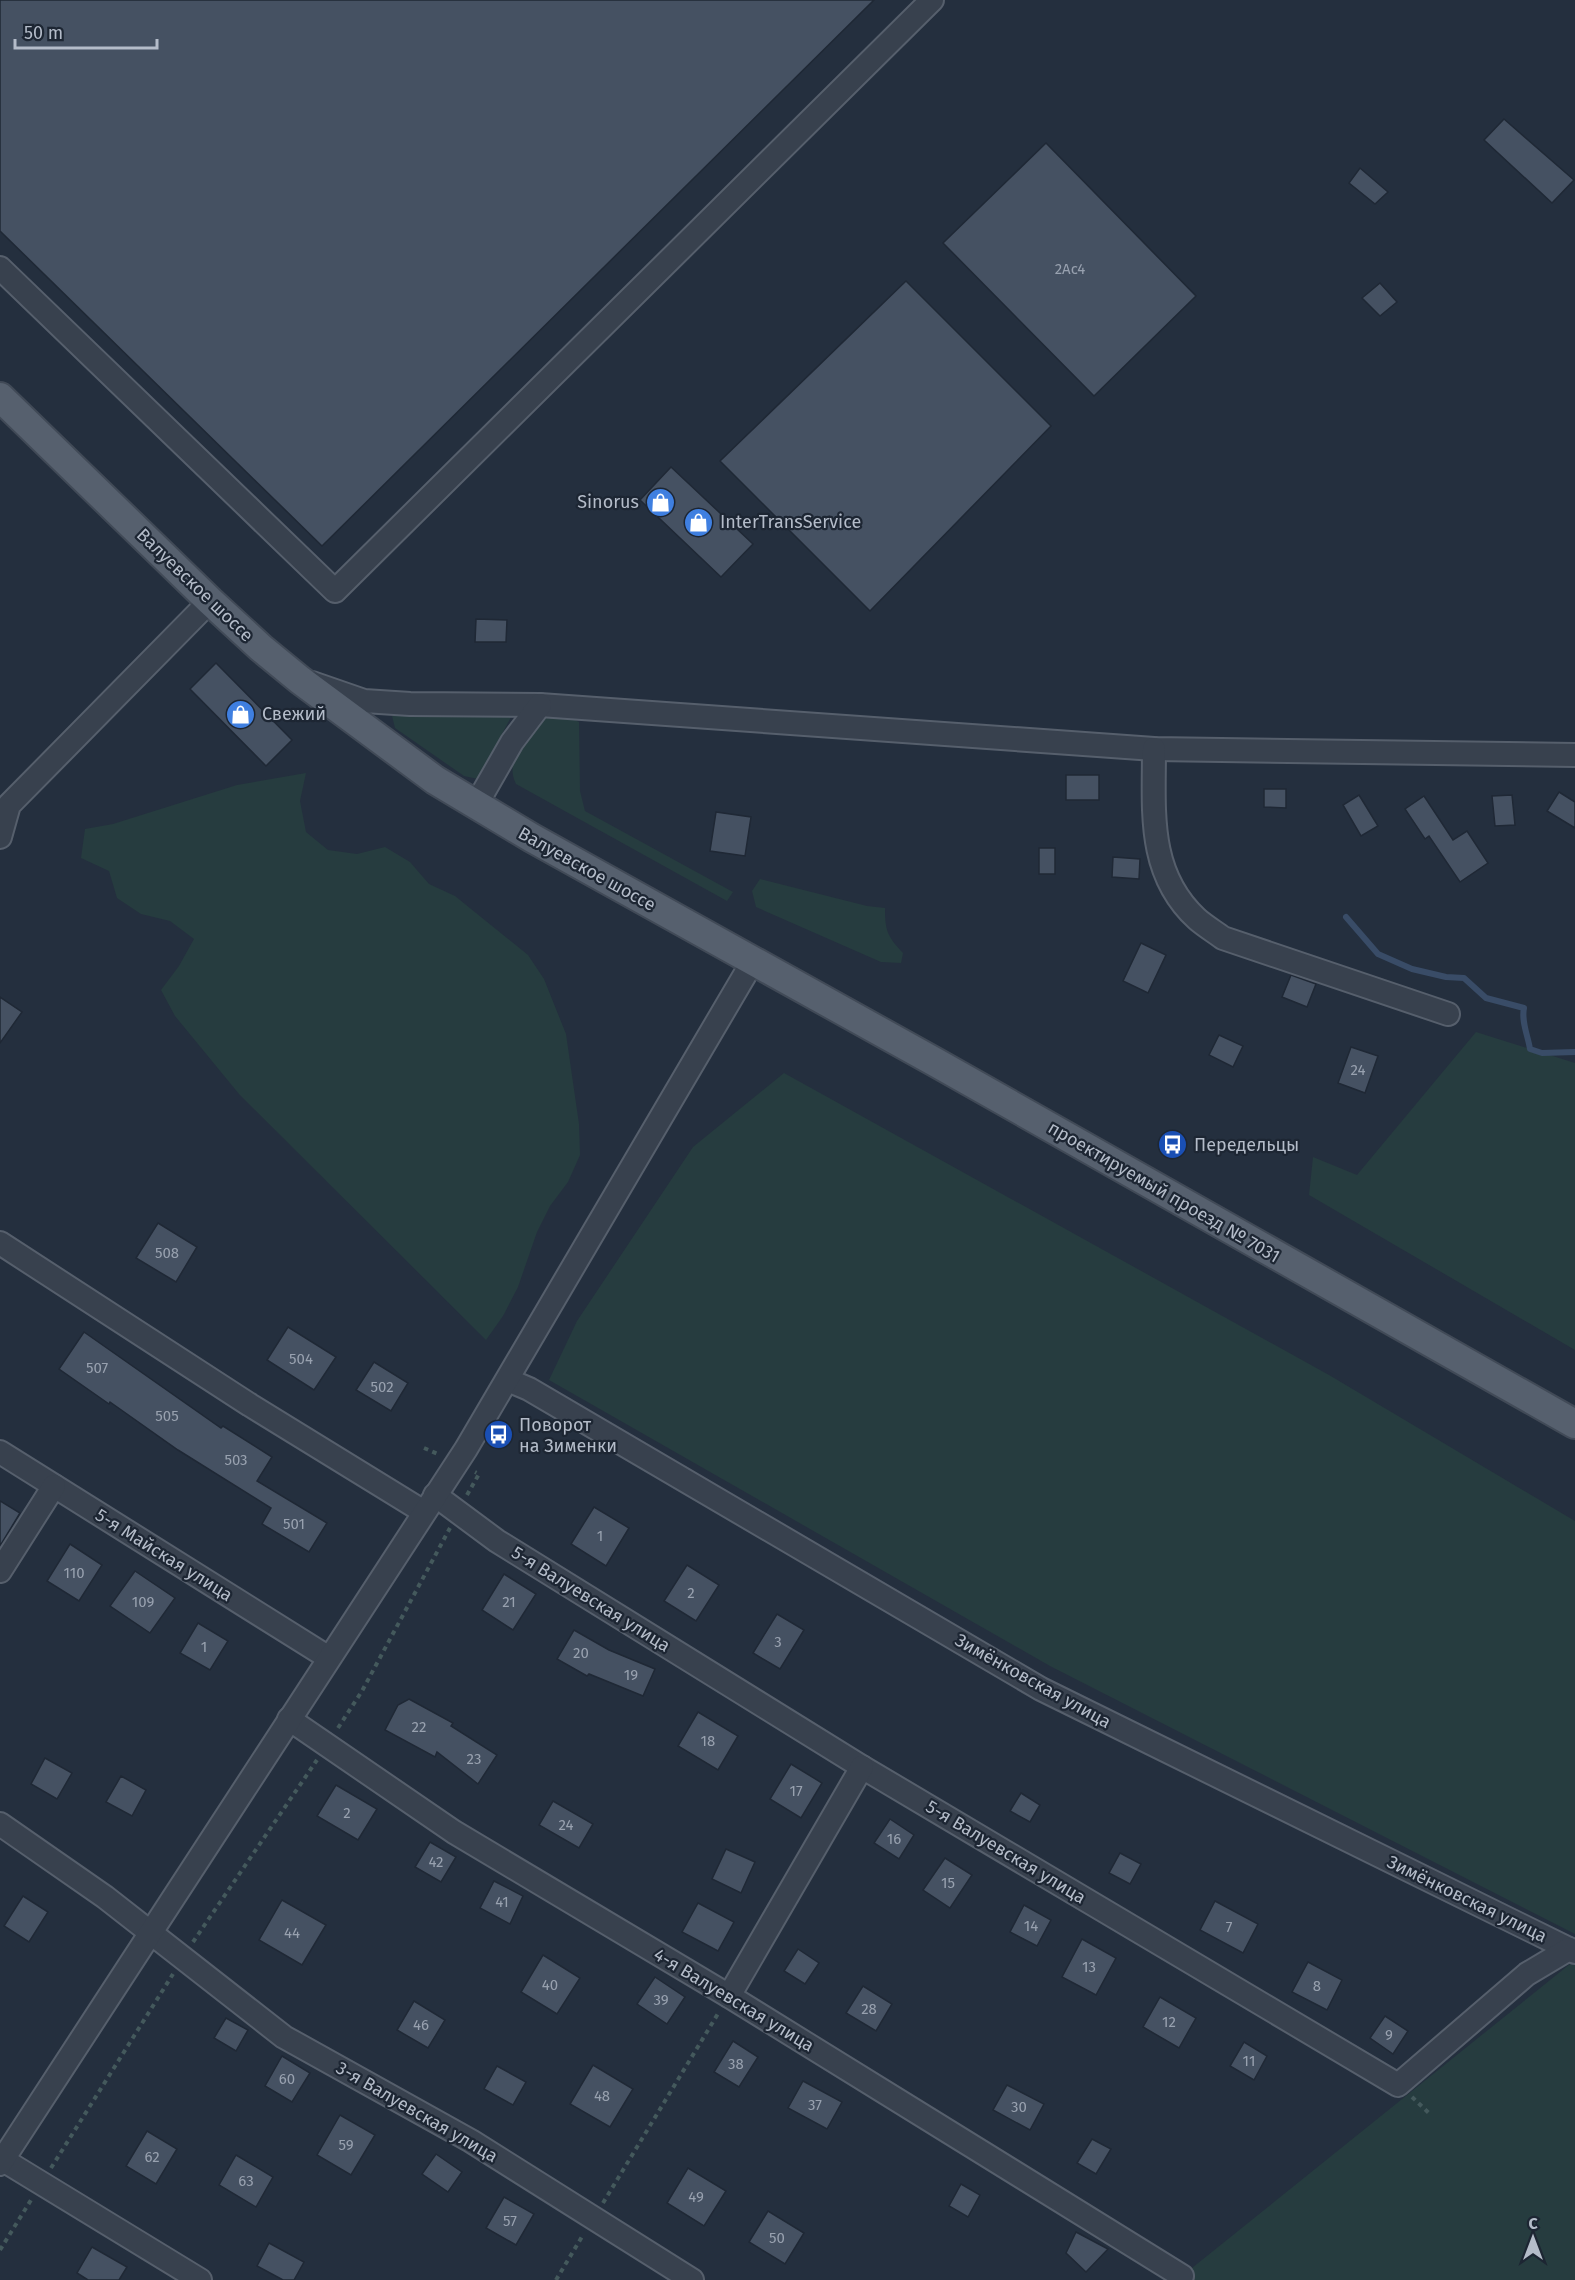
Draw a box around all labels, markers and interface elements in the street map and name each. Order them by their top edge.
scale bar [15,12,158,50]
text: 50 m [24,22,63,44]
house number: 2Ас4 [1055,260,1085,278]
shop icon: Sinorus [644,486,676,518]
place label: Sinorus [577,491,639,513]
shop icon: InterTransService [683,506,715,538]
place label: InterTransService [720,511,861,533]
street label: Валуевское шоссе [132,524,258,646]
shop icon: Свежий [225,698,257,730]
place label: Свежий [262,703,326,725]
street label: Валуевское шоссе [514,822,660,916]
house number: 24 [1350,1061,1366,1079]
street label: проектируемый проезд № 7031 [1044,1117,1284,1267]
bus stop icon: Передельцы [1157,1129,1189,1161]
place label: Передельцы [1194,1134,1299,1156]
house number: 508 [155,1244,179,1262]
house number: 504 [289,1350,313,1368]
house number: 507 [86,1359,108,1377]
house number: 502 [370,1378,394,1396]
house number: 505 [155,1407,179,1425]
place label: Поворот на Зименки [519,1414,617,1457]
bus stop icon: Поворот на Зименки [482,1419,514,1451]
house number: 503 [224,1451,248,1469]
street label: 5-я Майская улица [91,1504,237,1606]
house number: 501 [283,1515,305,1533]
house number: 1 [597,1527,603,1545]
street label: 5-я Валуевская улица [508,1541,674,1657]
house number: 110 [63,1564,85,1582]
house number: 2 [687,1584,695,1602]
house number: 109 [132,1593,154,1611]
house number: 21 [502,1593,516,1611]
street label: Зимёнковская улица [951,1629,1115,1733]
house number: 3 [774,1633,782,1651]
house number: 1 [201,1638,207,1656]
house number: 20 [573,1644,589,1662]
house number: 19 [624,1666,638,1684]
house number: 22 [412,1718,426,1736]
house number: 18 [701,1732,715,1750]
house number: 23 [467,1750,481,1768]
house number: 17 [789,1782,803,1800]
street label: 5-я Валуевская улица [922,1796,1090,1908]
house number: 2 [343,1804,351,1822]
house number: 24 [558,1816,574,1834]
house number: 16 [887,1830,901,1848]
street label: Зимёнковская улица [1384,1851,1550,1947]
house number: 42 [428,1853,444,1871]
house number: 15 [941,1874,955,1892]
house number: 41 [495,1893,509,1911]
house number: 14 [1024,1917,1038,1935]
house number: 7 [1226,1918,1233,1936]
house number: 44 [284,1924,300,1942]
street label: 4-я Валуевская улица [650,1943,818,2057]
house number: 13 [1082,1958,1096,1976]
house number: 40 [542,1976,558,1994]
house number: 8 [1313,1977,1321,1995]
house number: 39 [653,1991,669,2009]
house number: 28 [861,2000,877,2018]
house number: 12 [1162,2013,1176,2031]
house number: 46 [413,2016,429,2034]
house number: 9 [1385,2026,1393,2044]
house number: 11 [1243,2052,1255,2070]
house number: 38 [728,2055,744,2073]
street label: 3-я Валуевская улица [332,2057,502,2167]
house number: 60 [279,2070,295,2088]
house number: 48 [594,2087,610,2105]
house number: 37 [808,2096,822,2114]
house number: 30 [1011,2098,1027,2116]
house number: 59 [338,2136,354,2154]
house number: 62 [144,2148,160,2166]
house number: 63 [238,2172,254,2190]
house number: 49 [688,2188,704,2206]
north arrow [1503,2208,1563,2268]
house number: 57 [503,2212,517,2230]
text: С [1528,2214,1538,2233]
house number: 50 [769,2229,785,2247]

